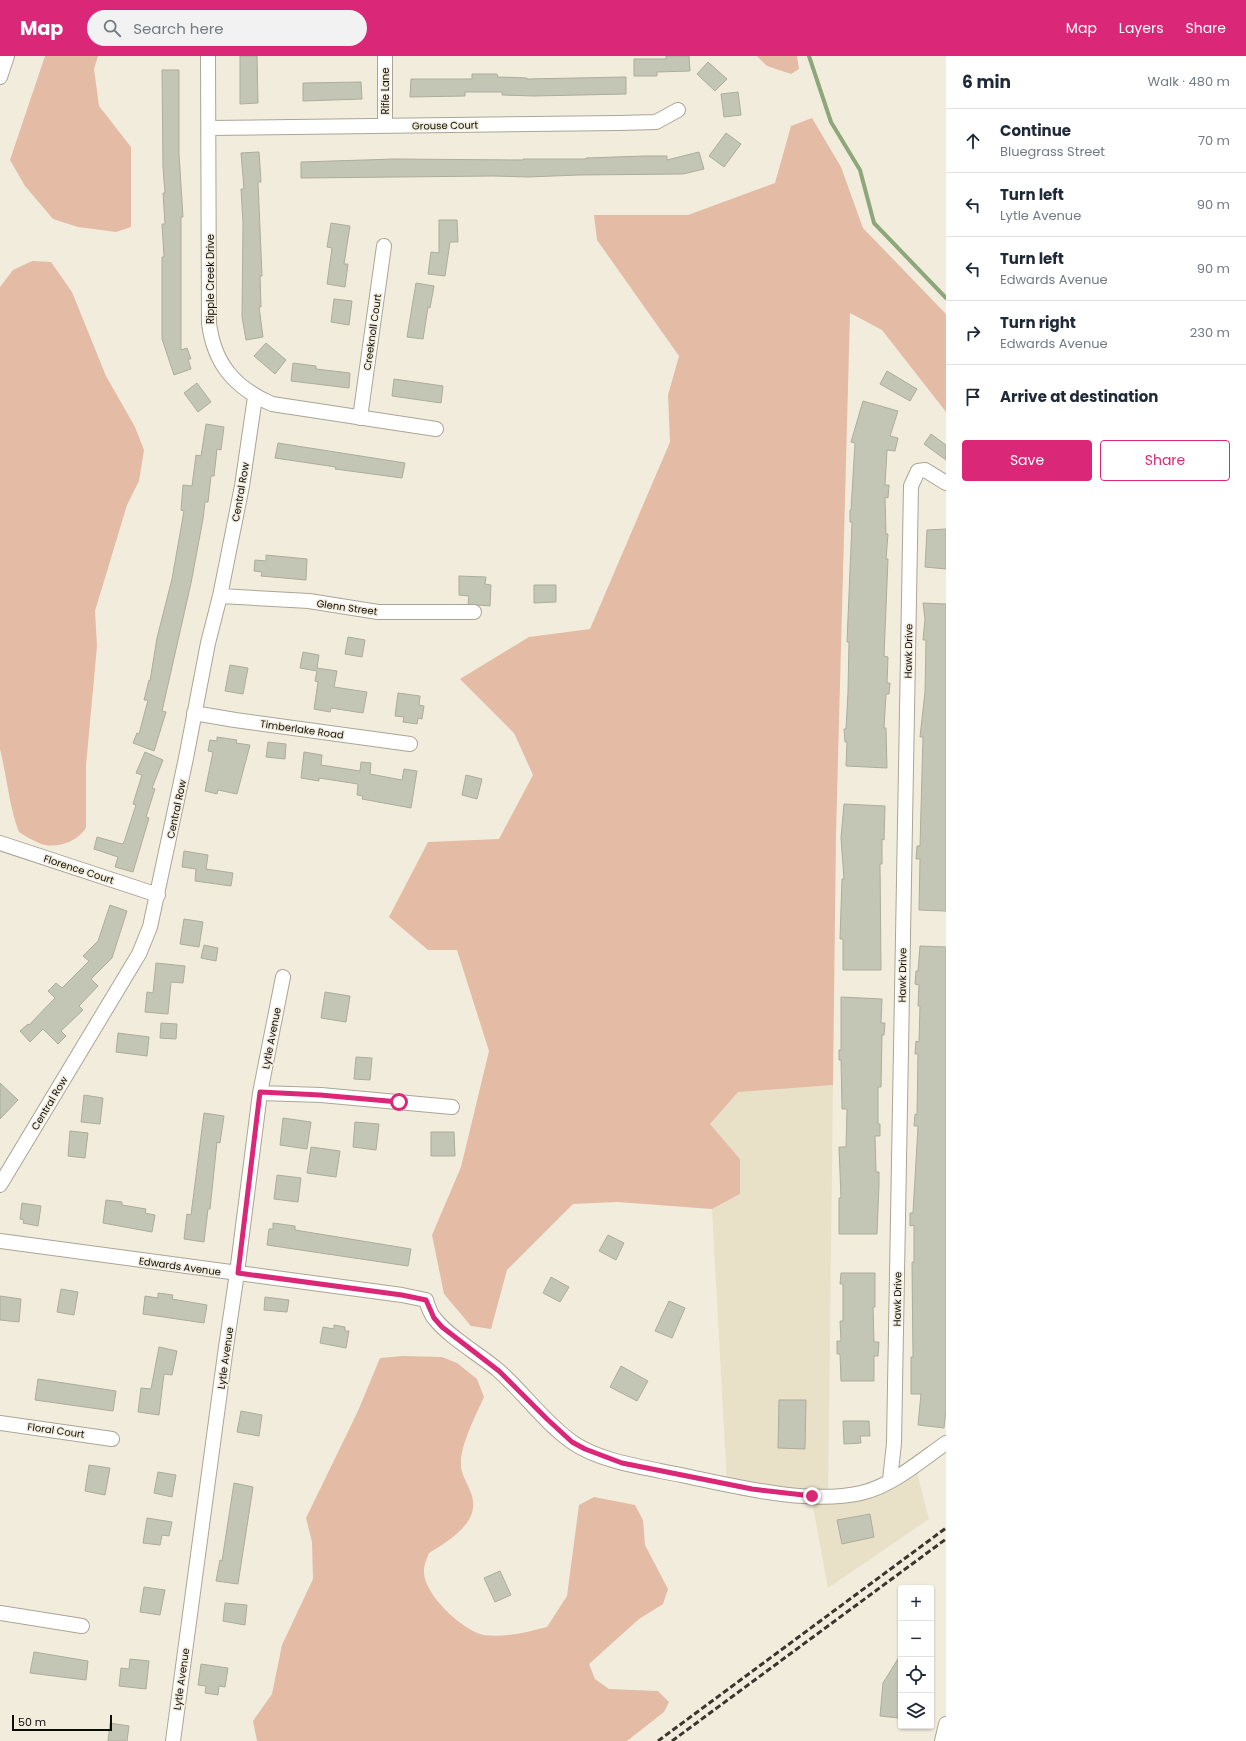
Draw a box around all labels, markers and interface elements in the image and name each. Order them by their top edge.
search box [87,10,367,46]
text: Map [20,15,63,42]
icon: search [101,17,123,39]
text: Search here [133,18,224,39]
text: Map [1066,18,1097,38]
text: Layers [1119,18,1163,38]
text: Share [1185,18,1226,38]
street label: Rifle Lane [378,68,393,114]
text: 6 min [962,70,1011,94]
text: Walk · 480 m [1148,72,1230,91]
street label: Grouse Court [412,117,479,134]
text: Continue [1000,120,1071,141]
icon: ahead [962,130,984,152]
text: 70 m [1198,131,1230,150]
text: Bluegrass Street [1000,142,1105,161]
text: Turn left [1000,184,1064,205]
icon: left [962,194,984,216]
text: 90 m [1197,195,1230,214]
text: Lytle Avenue [1000,206,1081,225]
street label: Ripple Creek Drive [203,234,218,324]
text: Turn left [1000,248,1064,269]
icon: left [962,258,984,280]
text: 90 m [1197,259,1230,278]
text: Edwards Avenue [1000,270,1108,289]
street label: Creeknoll Court [360,292,385,371]
text: Turn right [1000,312,1076,333]
icon: right [962,322,984,344]
text: 230 m [1190,323,1230,342]
text: Edwards Avenue [1000,334,1108,353]
icon: arrive [962,386,984,408]
text: Arrive at destination [1000,386,1158,407]
button: Save [962,440,1092,481]
button: Share [1100,440,1230,481]
street label: Central Row [228,460,253,523]
street label: Glenn Street [316,596,379,619]
street label: Hawk Drive [901,623,916,679]
street label: Timberlake Road [259,716,345,743]
street label: Central Row [163,777,190,840]
street label: Florence Court [42,851,116,888]
street label: Hawk Drive [895,947,910,1003]
street label: Lytle Avenue [258,1006,285,1070]
street label: Central Row [27,1073,72,1133]
route start [390,1093,408,1111]
street label: Edwards Avenue [138,1253,222,1280]
street label: Hawk Drive [890,1271,905,1327]
street label: Lytle Avenue [214,1326,237,1390]
street label: Floral Court [26,1419,86,1442]
route end [803,1487,821,1505]
map controls [898,1585,934,1729]
button: + [898,1585,934,1621]
button: − [898,1621,934,1657]
street label: Lytle Avenue [170,1647,193,1711]
button: locate [898,1657,934,1693]
button: layers [898,1693,934,1729]
scale bar [12,1713,112,1732]
text: 50 m [18,1714,46,1730]

